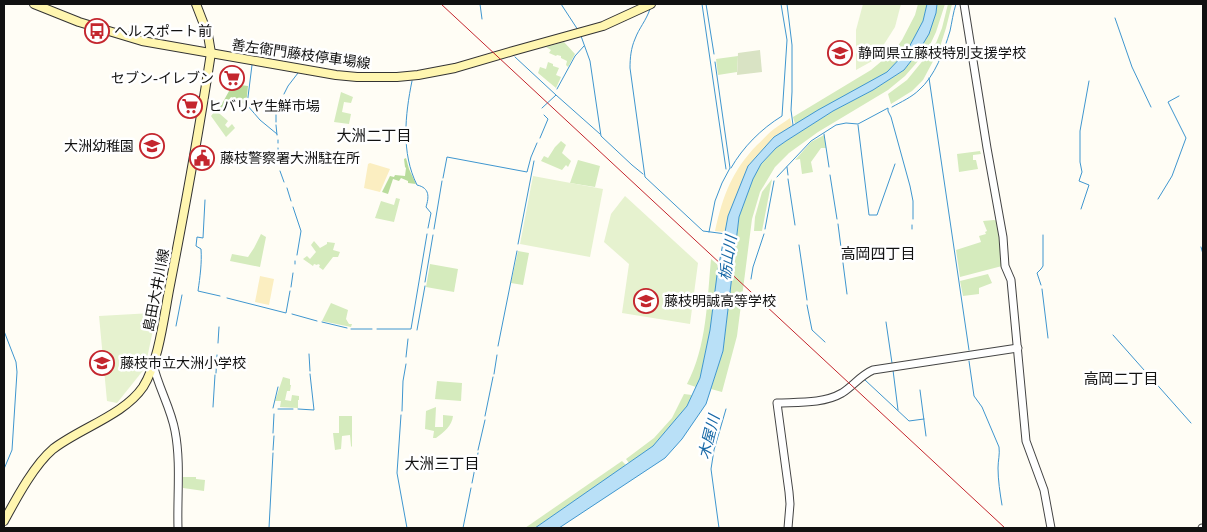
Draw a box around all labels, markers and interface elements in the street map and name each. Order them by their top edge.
bus stop icon: ヘルスポート前 [84,18,110,44]
place label: ヘルスポート前 [114,20,212,40]
street label: 善左衛門藤枝停車場線 [230,33,372,73]
school or university icon: 静岡県立藤枝特別支援学校 [827,40,853,66]
place label: 静岡県立藤枝特別支援学校 [858,42,1026,62]
supermarket icon: セブン-イレブン [219,65,245,91]
place label: セブン-イレブン [111,67,214,87]
supermarket icon: ヒバリヤ生鮮市場 [177,93,203,119]
place label: ヒバリヤ生鮮市場 [208,95,320,115]
district label: 大洲二丁目 [336,123,412,146]
school or university icon: 大洲幼稚園 [139,133,165,159]
place label: 大洲幼稚園 [64,135,134,155]
public building icon: 藤枝警察署大洲駐在所 [189,145,215,171]
place label: 藤枝警察署大洲駐在所 [220,147,360,167]
water label: 栃山川 [712,232,742,282]
district label: 高岡四丁目 [840,241,916,264]
street label: 島田大井川線 [137,247,173,333]
school or university icon: 藤枝明誠高等学校 [633,288,659,314]
place label: 藤枝明誠高等学校 [664,290,776,310]
school or university icon: 藤枝市立大洲小学校 [89,350,115,376]
place label: 藤枝市立大洲小学校 [120,352,246,372]
district label: 高岡二丁目 [1083,366,1159,389]
water label: 木屋川 [691,410,725,461]
district label: 大洲三丁目 [404,451,480,474]

